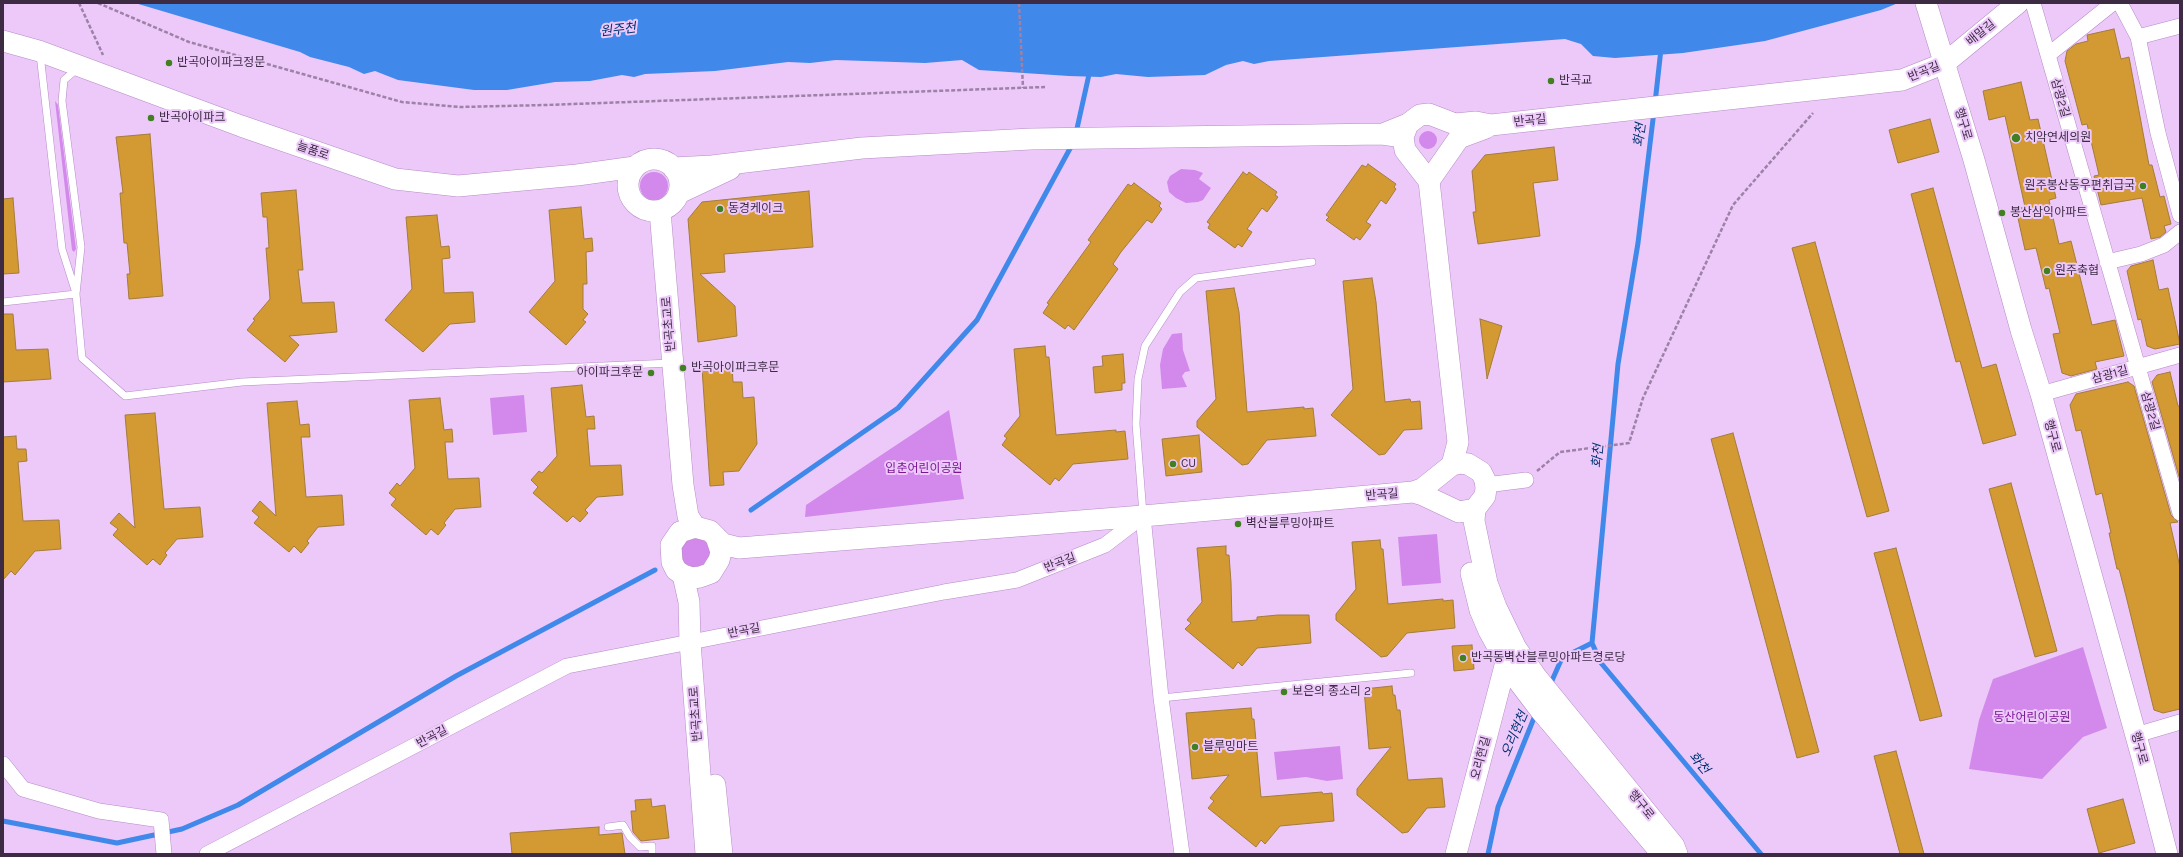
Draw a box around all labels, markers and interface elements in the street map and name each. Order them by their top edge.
street label: 배말길 [1964,17,1998,49]
water label: 원주천 [599,20,637,40]
place label: 반곡아이파크정문 [177,56,265,70]
marker: 반곡아이파크정문 [164,58,174,68]
street label: 반곡길 [1906,59,1942,85]
place label: 반곡교 [1559,74,1592,88]
marker: 반곡교 [1546,76,1556,86]
street label: 삼광2길 [2048,77,2072,119]
street label: 행구로 [1951,106,1975,142]
place label: 반곡아이파크 [159,111,225,125]
street label: 반곡길 [1513,112,1547,130]
marker: 반곡아이파크 [146,113,156,123]
water label: 화천 [1631,122,1649,148]
place label: 치악연세의원 [2025,131,2091,145]
marker: 치악연세의원 [2010,132,2022,144]
street label: 늘품로 [295,139,331,163]
place label: 원주봉산동우편취급국 [2025,179,2135,193]
marker: 원주봉산동우편취급국 [2138,181,2148,191]
place label: 동경케이크 [728,202,783,216]
marker: 동경케이크 [715,204,725,214]
place label: 봉산삼익아파트 [2010,206,2087,220]
marker: 봉산삼익아파트 [1997,208,2007,218]
place label: 원주축협 [2055,264,2099,278]
marker: 원주축협 [2042,266,2052,276]
street label: 반곡초교로 [659,296,679,352]
place label: 반곡아이파크후문 [691,361,779,375]
marker: 반곡아이파크후문 [678,363,688,373]
street label: 삼광1길 [2090,363,2130,387]
place label: 아이파크후문 [577,366,643,380]
marker: 아이파크후문 [646,368,656,378]
street label: 삼광2길 [2138,390,2162,432]
street label: 행구로 [2041,418,2063,454]
water label: 화천 [1589,443,1607,469]
place label: CU [1181,457,1196,471]
marker: CU [1168,459,1178,469]
park label: 입춘어린이공원 [885,462,963,476]
street label: 반곡길 [1365,486,1399,504]
place label: 벽산블루밍아파트 [1246,517,1334,531]
marker: 벽산블루밍아파트 [1233,519,1243,529]
street label: 반곡길 [1042,550,1078,576]
street label: 반곡길 [726,621,762,641]
place label: 반곡동벽산블루밍아파트경로당 [1471,651,1626,665]
marker: 반곡동벽산블루밍아파트경로당 [1458,653,1468,663]
place label: 보은의 종소리 2 [1292,685,1371,699]
street label: 반곡초교로 [687,686,705,742]
marker: 보은의 종소리 2 [1279,687,1289,697]
water label: 오리현천 [1498,709,1532,759]
park label: 동산어린이공원 [1993,711,2071,725]
street label: 반곡길 [414,723,450,751]
street label: 행구로 [2128,730,2150,766]
street label: 오리현길 [1468,735,1494,781]
place label: 블루밍마트 [1203,740,1258,754]
marker: 블루밍마트 [1190,742,1200,752]
water label: 화천 [1685,749,1713,777]
street label: 행구로 [1625,788,1657,822]

